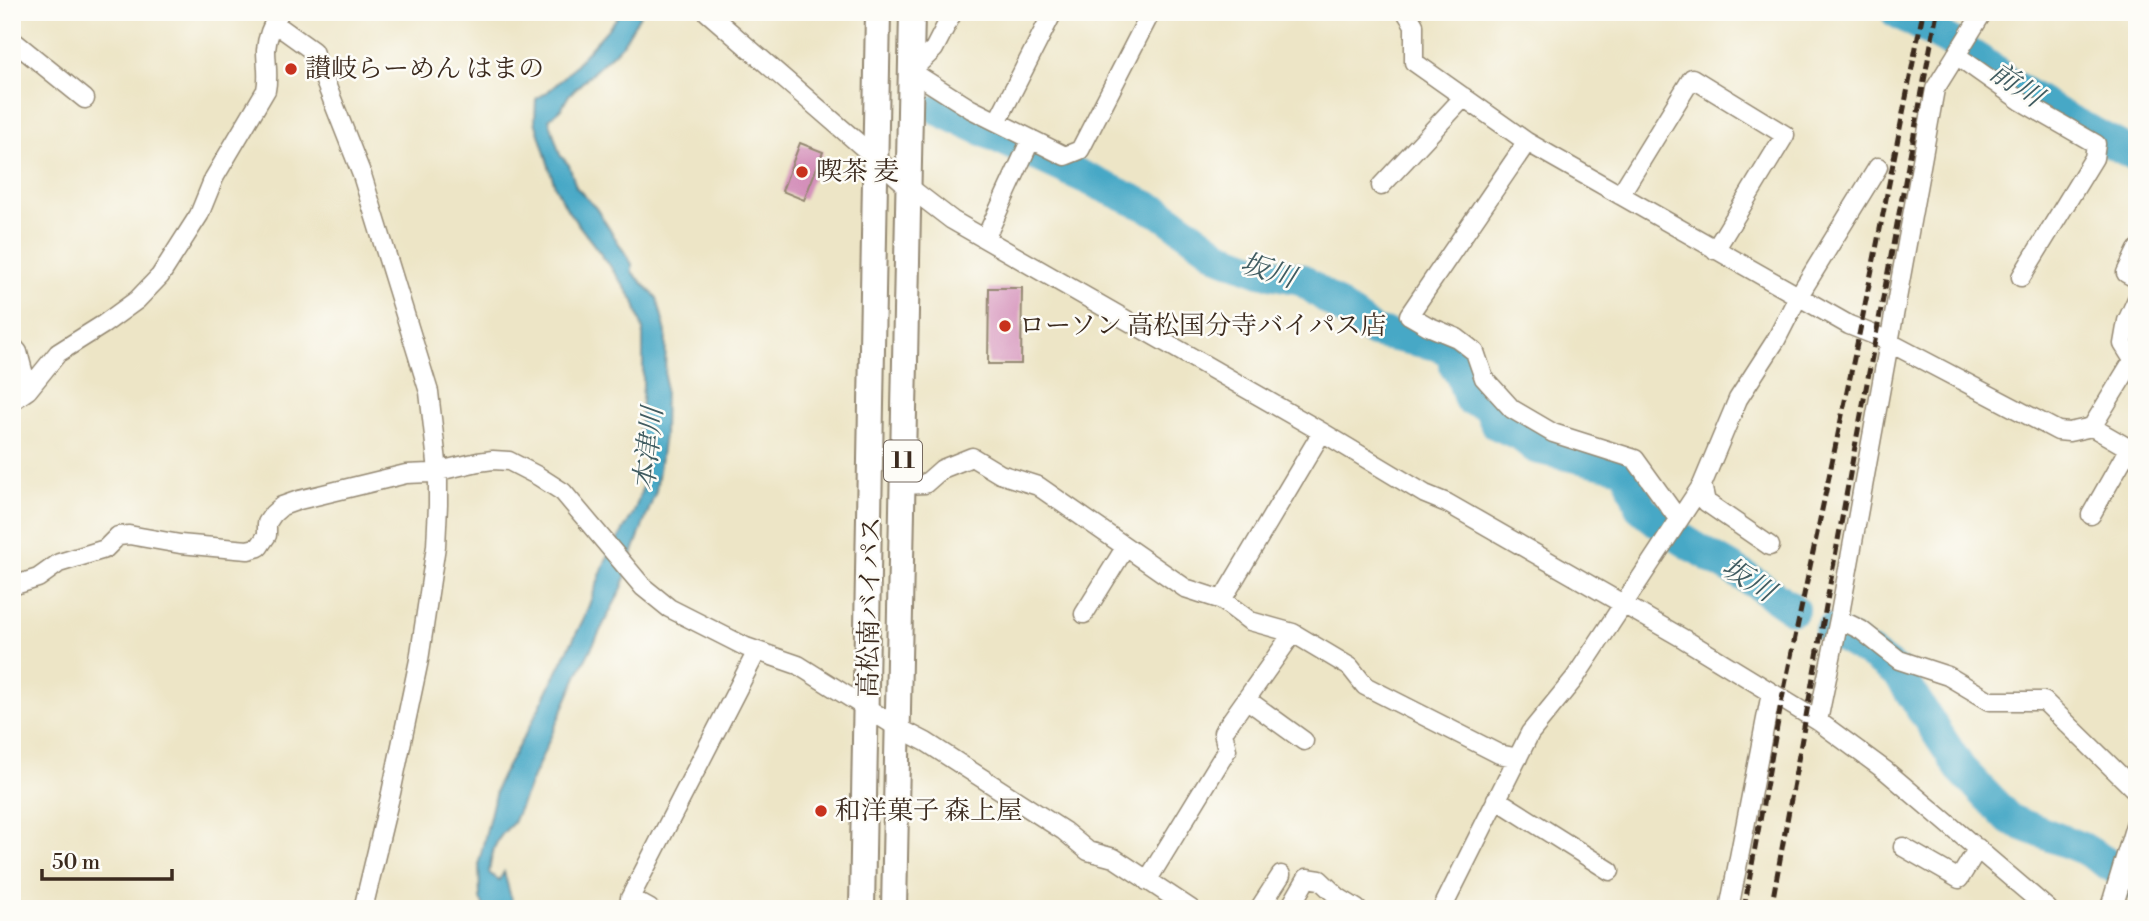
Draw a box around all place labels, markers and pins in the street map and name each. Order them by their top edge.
place label: 讃岐らーめん はまの [305,53,544,85]
marker: 讃岐らーめん はまの [283,61,299,77]
place label: 喫茶 麦 [816,156,899,188]
marker: 喫茶 麦 [794,164,810,180]
place label: ローソン 高松国分寺バイパス店 [1019,310,1387,342]
marker: ローソン 高松国分寺バイパス店 [997,318,1013,334]
place label: 和洋菓子 森上屋 [835,795,1022,827]
marker: 和洋菓子 森上屋 [813,803,829,819]

